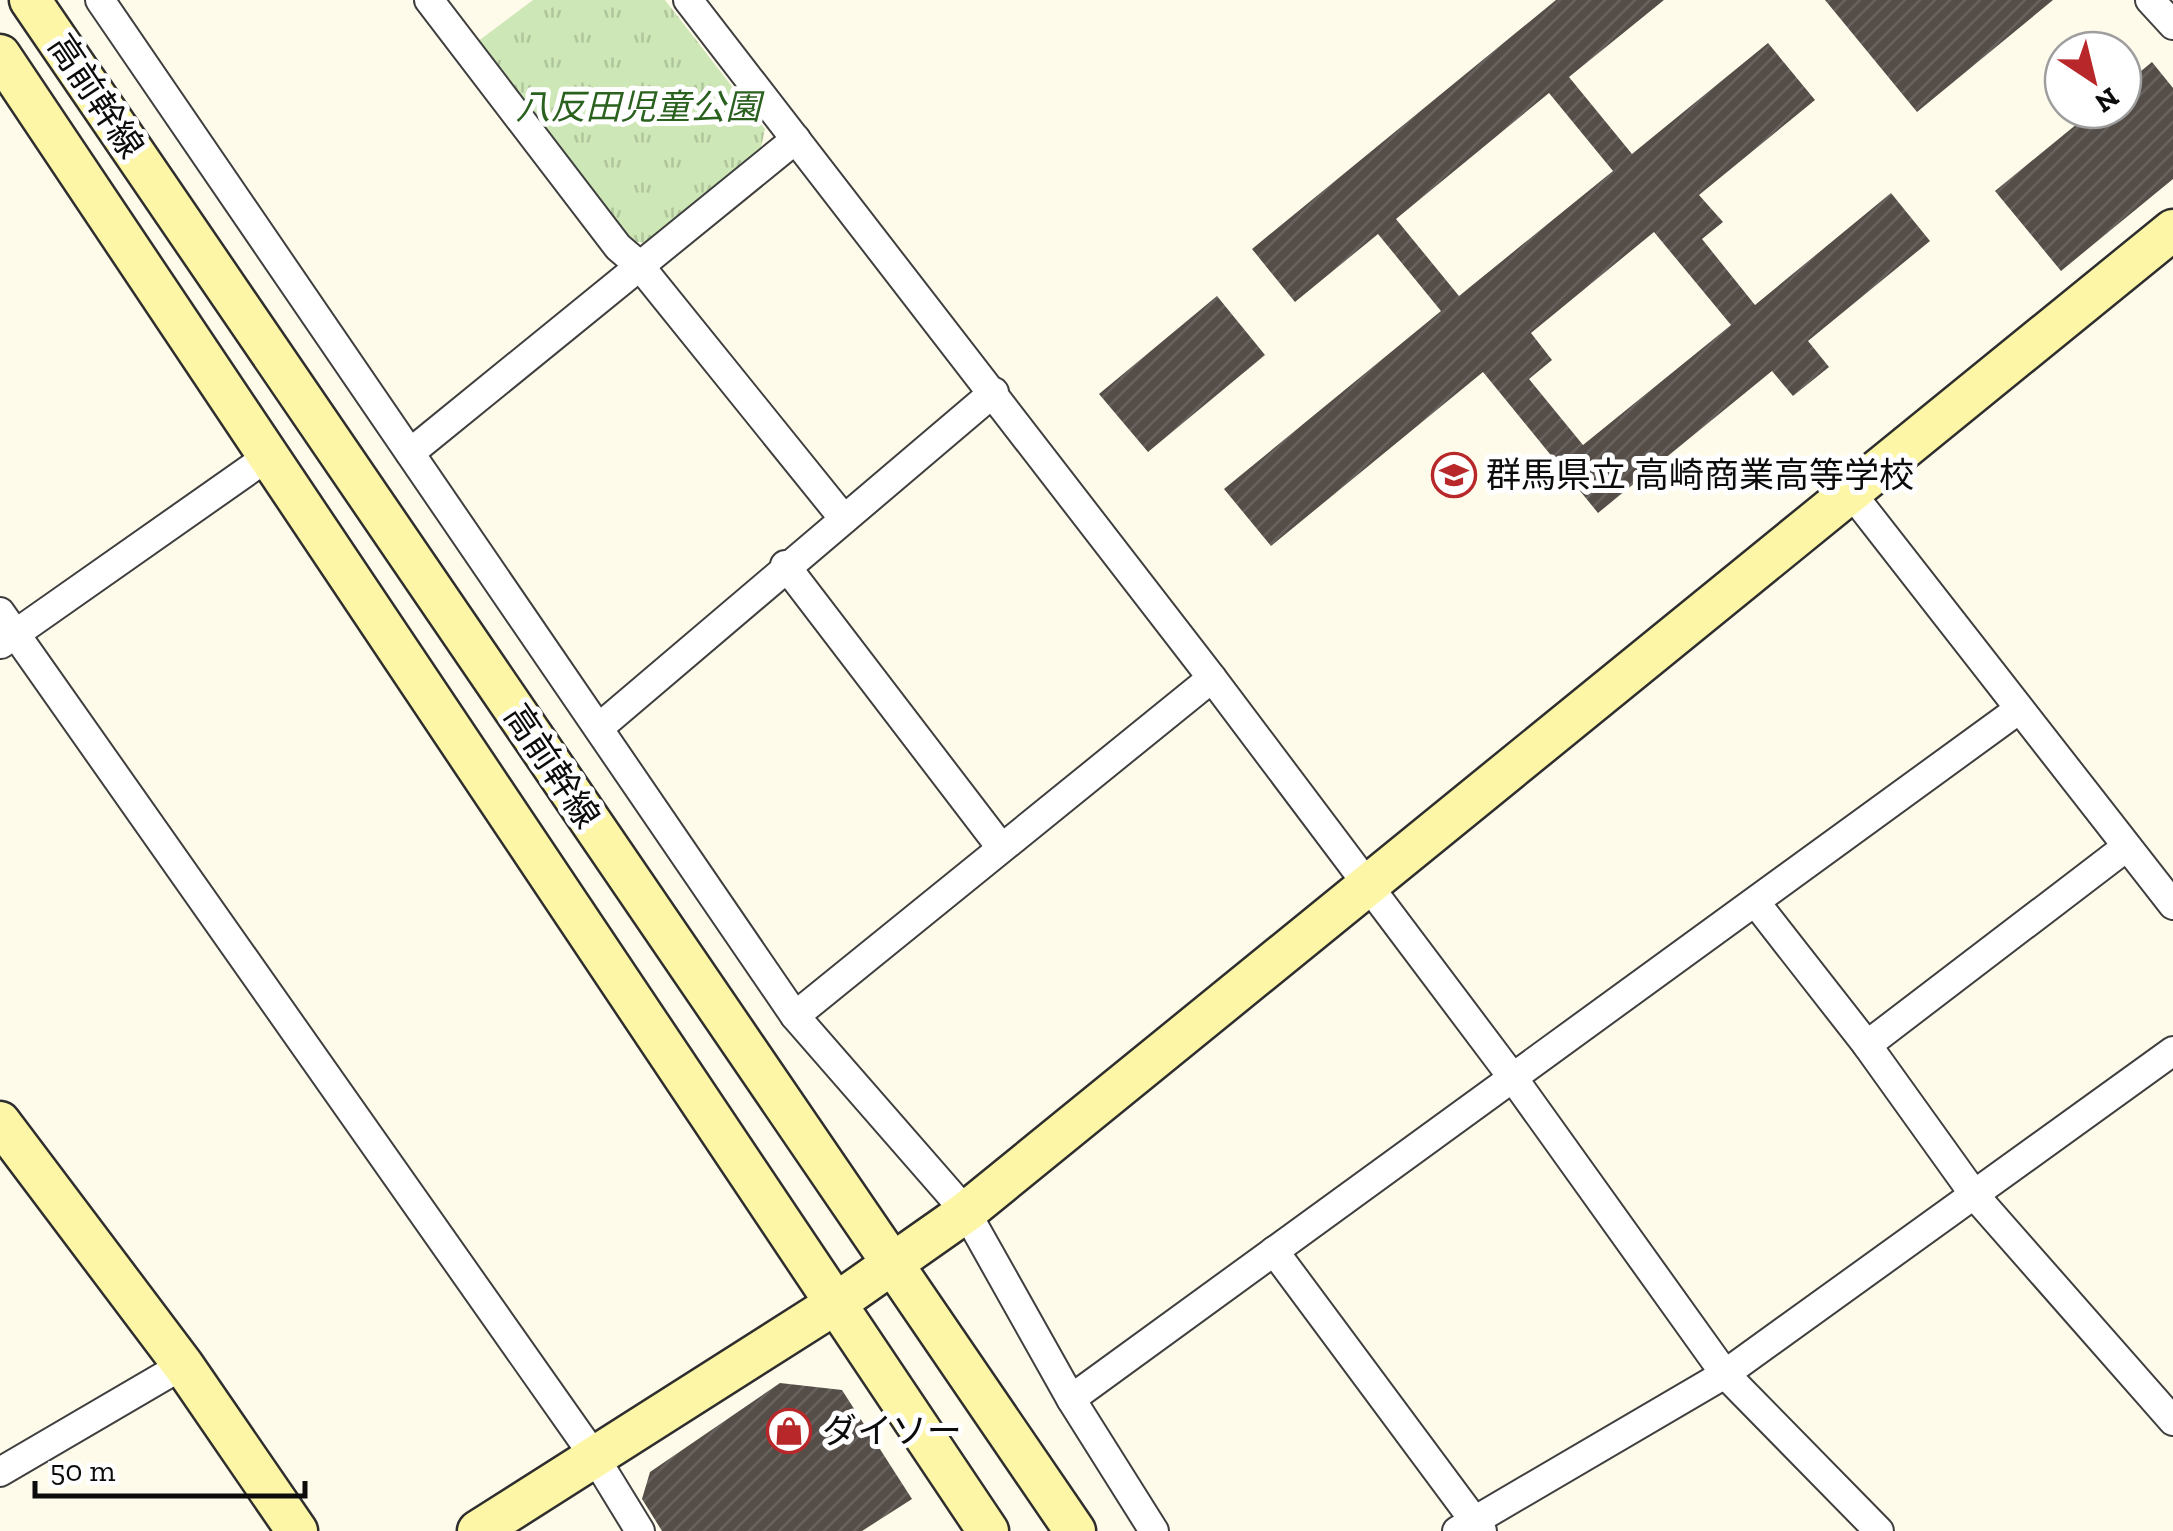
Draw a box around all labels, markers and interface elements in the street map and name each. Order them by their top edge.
street label: 高前幹線 [39,26,153,166]
north arrow [2043,30,2143,130]
text: N [2089,80,2125,120]
park label: 八反田児童公園 [515,86,765,128]
school or university icon: 群馬県立 高崎商業高等学校 [1431,452,1477,498]
place label: 群馬県立 高崎商業高等学校 [1486,454,1914,496]
street label: 高前幹線 [495,696,609,836]
shop icon: ダイソー [766,1408,812,1454]
place label: ダイソー [822,1410,962,1452]
scale bar [35,1436,305,1498]
text: 50 m [50,1453,115,1489]

